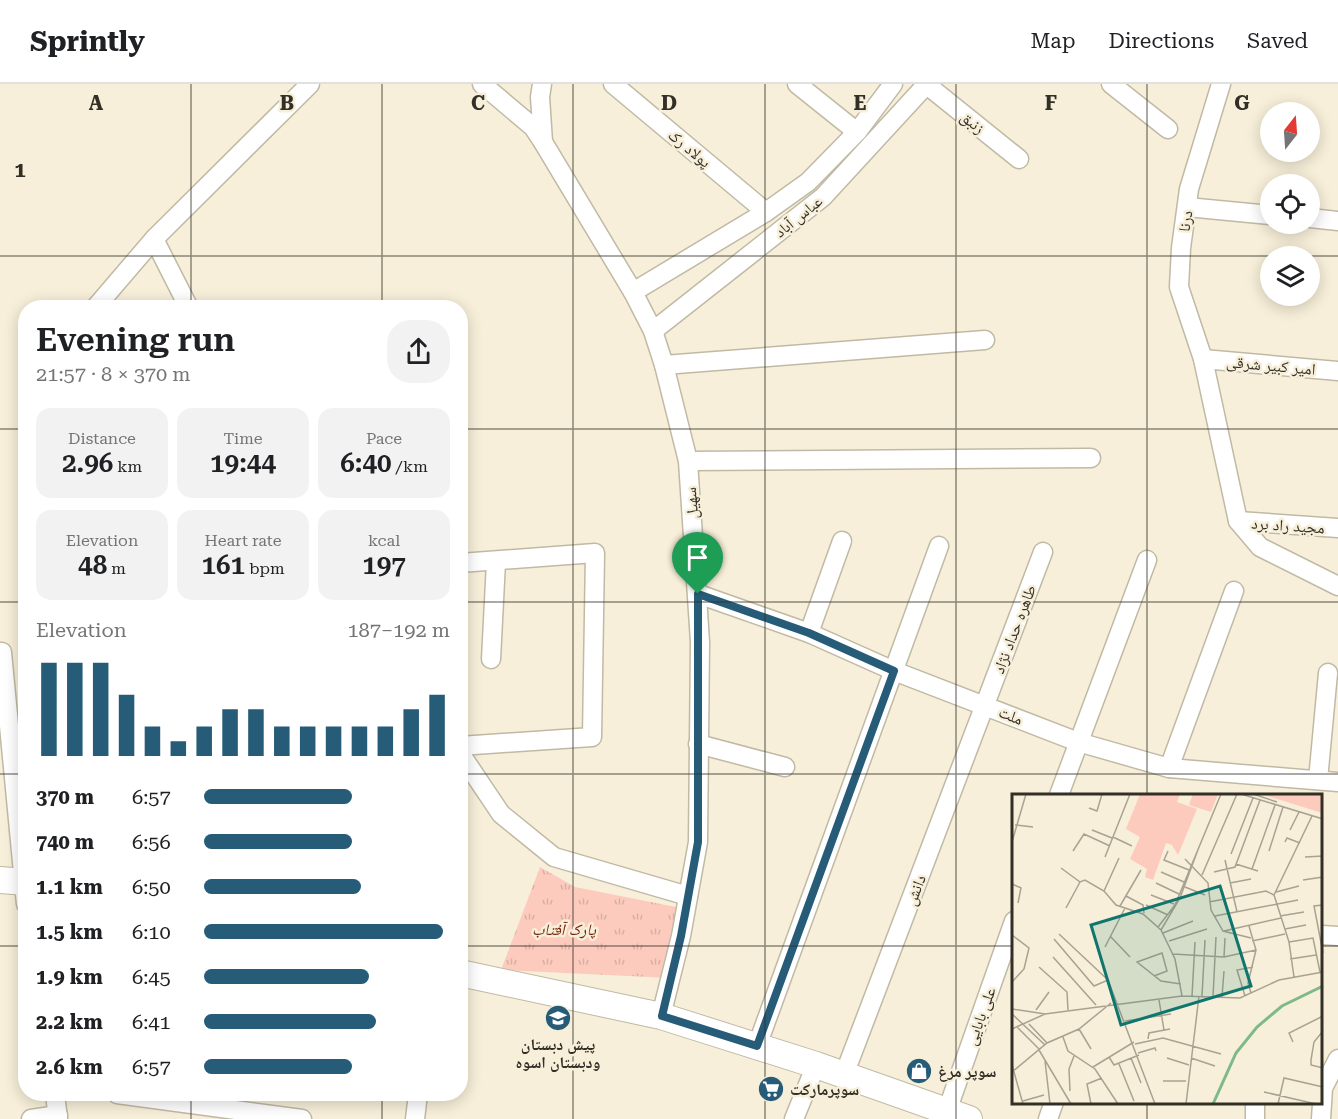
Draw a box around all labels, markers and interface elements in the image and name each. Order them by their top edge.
text: Sprintly [30,25,145,58]
text: Map [1031,29,1075,53]
text: Directions [1108,29,1214,53]
text: Saved [1247,29,1308,53]
text: A [89,91,104,115]
text: B [280,91,294,115]
text: C [471,91,485,115]
text: D [661,91,677,115]
text: E [854,91,867,115]
text: F [1045,91,1057,115]
text: G [1234,91,1250,115]
north arrow [1260,102,1320,162]
map controls [1260,102,1320,306]
street label: زنبق [956,107,989,139]
street label: پولاد رک [664,125,715,172]
text: 1 [14,158,26,182]
button: locate [1260,174,1320,234]
street label: عباس آباد [771,191,827,242]
street label: درنا [1174,209,1197,233]
button: layers [1260,246,1320,306]
text: Evening run [36,320,235,359]
button: share [387,320,450,383]
street label: امیر کبیر شرقی [1225,352,1316,380]
text: 21:57 · 8 × 370 m [36,362,191,386]
text: Distance [68,429,136,448]
text: Time [223,429,263,448]
text: Pace [366,429,402,448]
text: 2.96 [62,448,113,478]
text: 19:44 [210,448,276,478]
text: 6:40 [340,448,392,478]
text: km [113,457,142,476]
text: /km [392,457,428,476]
street label: سهیل [681,486,703,520]
street label: مجید راد برد [1251,513,1325,538]
text: Elevation [66,531,138,550]
text: Heart rate [205,531,281,550]
text: kcal [368,531,400,550]
pin [672,532,723,594]
icon: arrive [681,541,714,574]
text: 48 [78,550,107,580]
text: 161 [201,550,245,580]
text: 197 [362,550,406,580]
text: m [107,559,126,578]
text: bpm [245,559,285,578]
street label: طاهره حداد نژاد [989,582,1040,676]
text: Elevation [36,618,127,642]
text: 187–192 m [347,618,450,642]
street label: ملت [996,702,1026,729]
text: 370 m [36,785,94,809]
text: 6:57 [132,785,171,809]
inset map [1012,794,1323,1104]
text: 740 m [36,830,94,854]
text: 6:56 [132,830,171,854]
street label: دانش [901,872,931,908]
text: 1.1 km [36,875,103,899]
text: 6:50 [132,875,171,899]
text: 1.5 km [36,920,103,944]
text: 6:10 [132,920,171,944]
park label: پارک آفتاب [532,920,597,939]
text: 1.9 km [36,965,103,989]
text: 6:45 [132,965,171,989]
street label: علی بابایی [961,985,1001,1048]
school or university icon: پیش دبستان ودبستان اسوه [543,1003,573,1033]
text: 2.2 km [36,1010,103,1034]
text: 6:41 [132,1010,171,1034]
place label: پیش دبستان ودبستان اسوه [516,1035,600,1072]
text: 2.6 km [36,1055,103,1079]
text: 6:57 [132,1055,171,1079]
shop icon: سوپر مرغ [904,1056,934,1086]
place label: سوپر مرغ [938,1062,996,1082]
supermarket icon: سوپرمارکت [756,1074,786,1104]
place label: سوپرمارکت [790,1080,859,1099]

